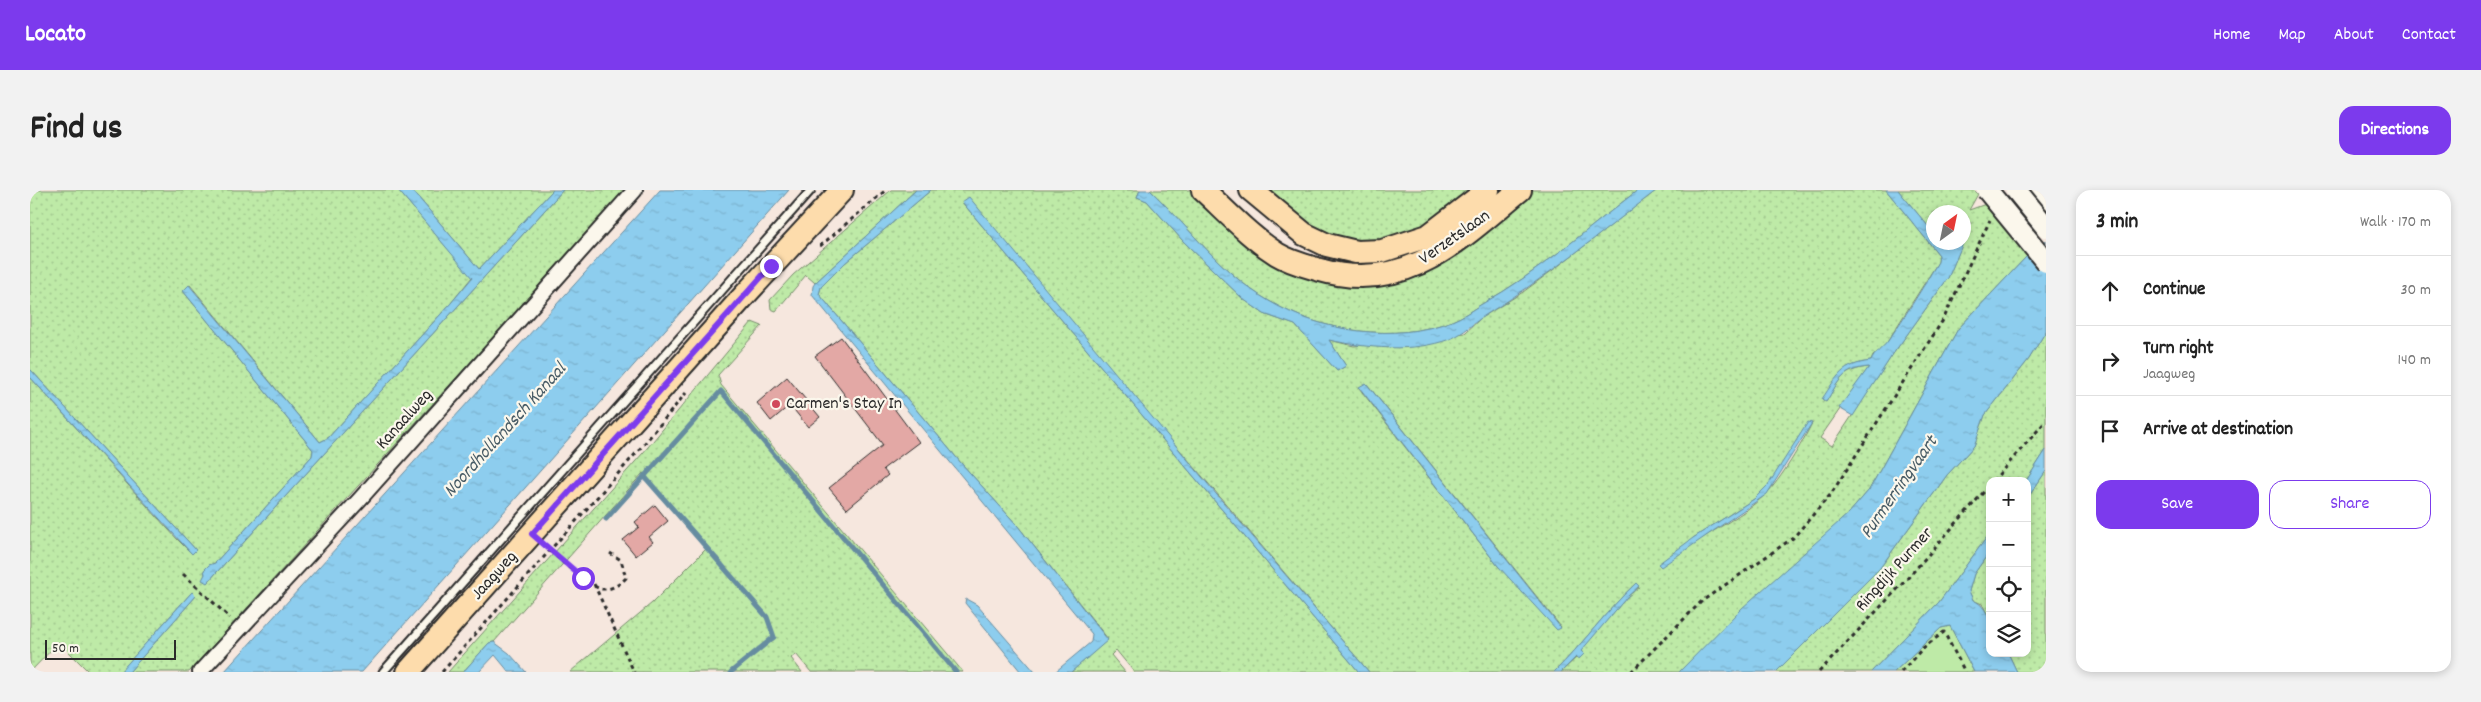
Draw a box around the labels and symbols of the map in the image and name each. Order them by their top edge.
street label: Verzetslaan [1414,204,1496,272]
north arrow [1926,205,1971,250]
route end [760,255,783,278]
water label: Noordhollandsch Kanaal [438,357,575,504]
street label: Kanaalweg [371,384,439,456]
place label: Carmen's Stay In [786,392,902,417]
marker: Carmen's Stay In [770,398,782,410]
water label: Purmerringvaart [1855,430,1947,545]
street label: Ringdijk Purmer [1850,522,1940,618]
street label: Jaagweg [466,546,524,606]
route start [572,567,595,590]
scale bar [45,637,176,660]

